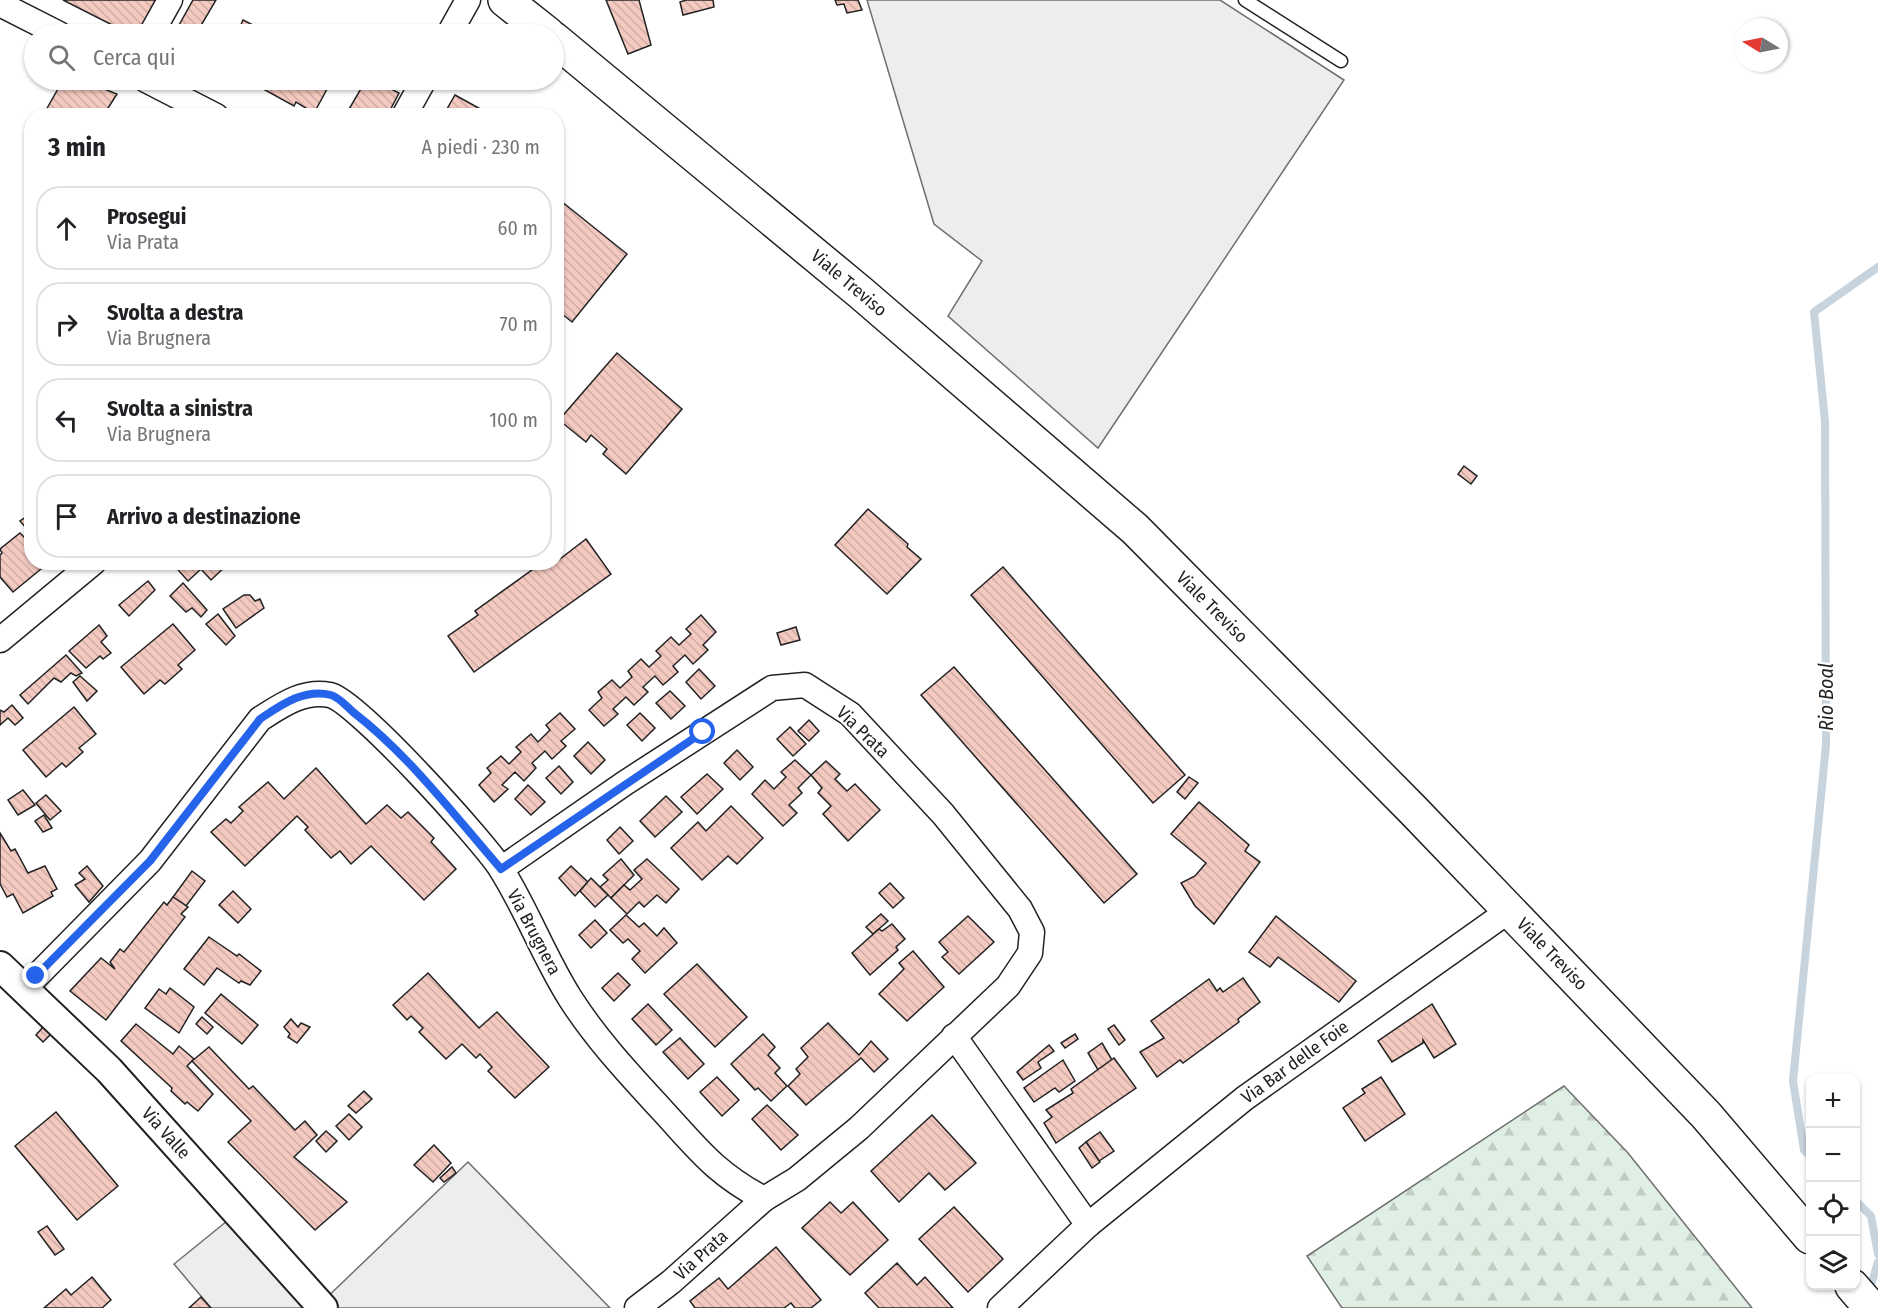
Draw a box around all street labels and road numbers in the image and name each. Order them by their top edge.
street label: Viale Treviso [807,245,891,321]
street label: Viale Treviso [1172,567,1252,647]
street label: Via Prata [832,702,894,763]
street label: Via Brugnera [502,885,566,979]
street label: Viale Treviso [1512,913,1592,995]
street label: Via Bar delle Foie [1237,1016,1353,1108]
street label: Via Valle [137,1103,195,1164]
street label: Via Prata [670,1225,733,1285]

